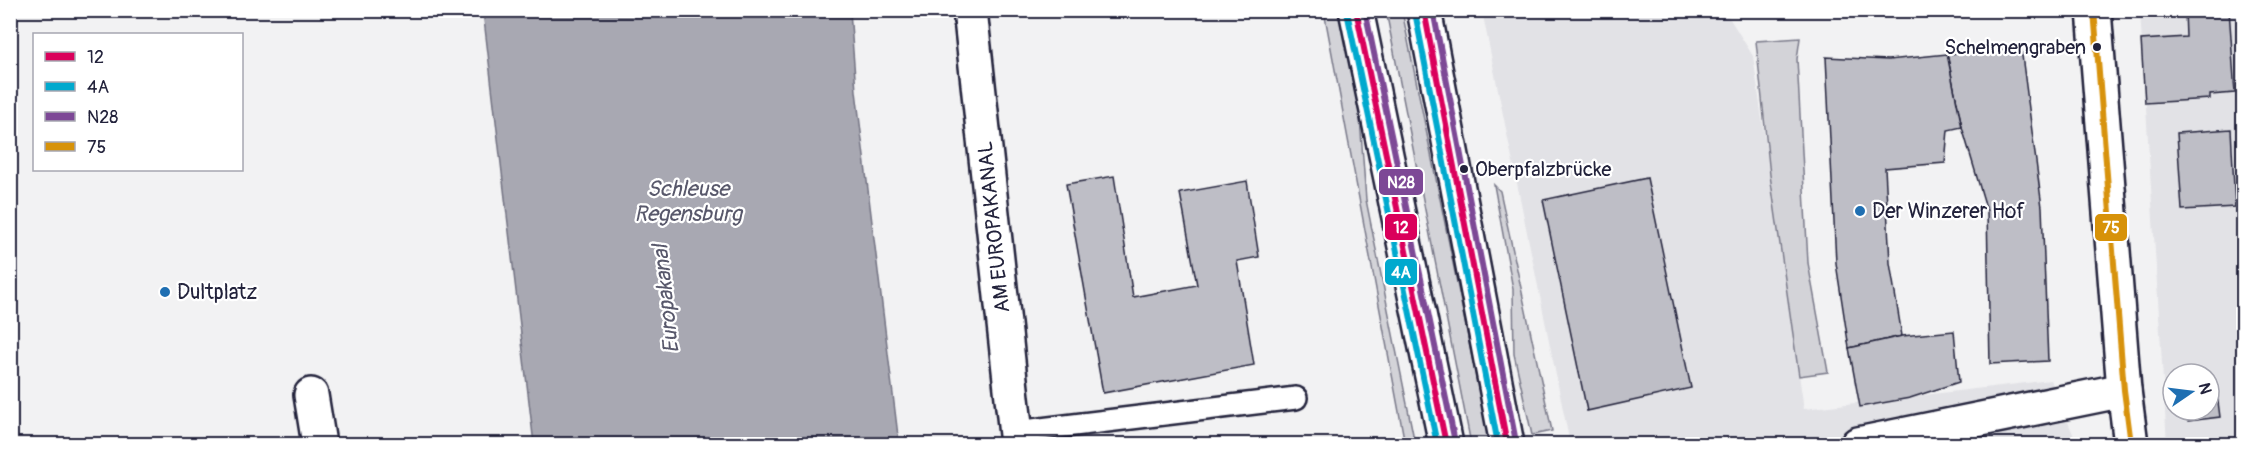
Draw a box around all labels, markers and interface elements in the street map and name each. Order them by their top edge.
legend [33,33,243,171]
place label: Schelmengraben [1945,35,2086,60]
marker: Schelmengraben [2091,41,2103,53]
text: 12 [87,46,104,69]
text: 4A [87,76,109,99]
text: N28 [87,106,118,129]
text: 75 [87,136,106,159]
street label: AM EUROPAKANAL [972,140,1016,314]
place label: Oberpfalzbrücke [1475,157,1612,182]
marker: Oberpfalzbrücke [1458,163,1470,175]
line badge: N28 [1378,168,1424,196]
text: N28 [1387,173,1415,193]
water label: Schleuse Regensburg [634,175,744,228]
place label: Der Winzerer Hof [1872,198,2025,225]
marker: Der Winzerer Hof [1853,204,1867,218]
line badge: 12 [1384,213,1418,241]
line badge: 75 [2094,213,2128,242]
text: 12 [1393,218,1409,238]
text: 75 [2102,218,2120,238]
water label: Europakanal [646,240,686,355]
line badge: 4A [1384,258,1418,286]
text: 4A [1391,263,1411,283]
place label: Dultplatz [177,279,257,306]
marker: Dultplatz [158,285,172,299]
north arrow [2161,362,2221,422]
text: N [2194,381,2216,396]

